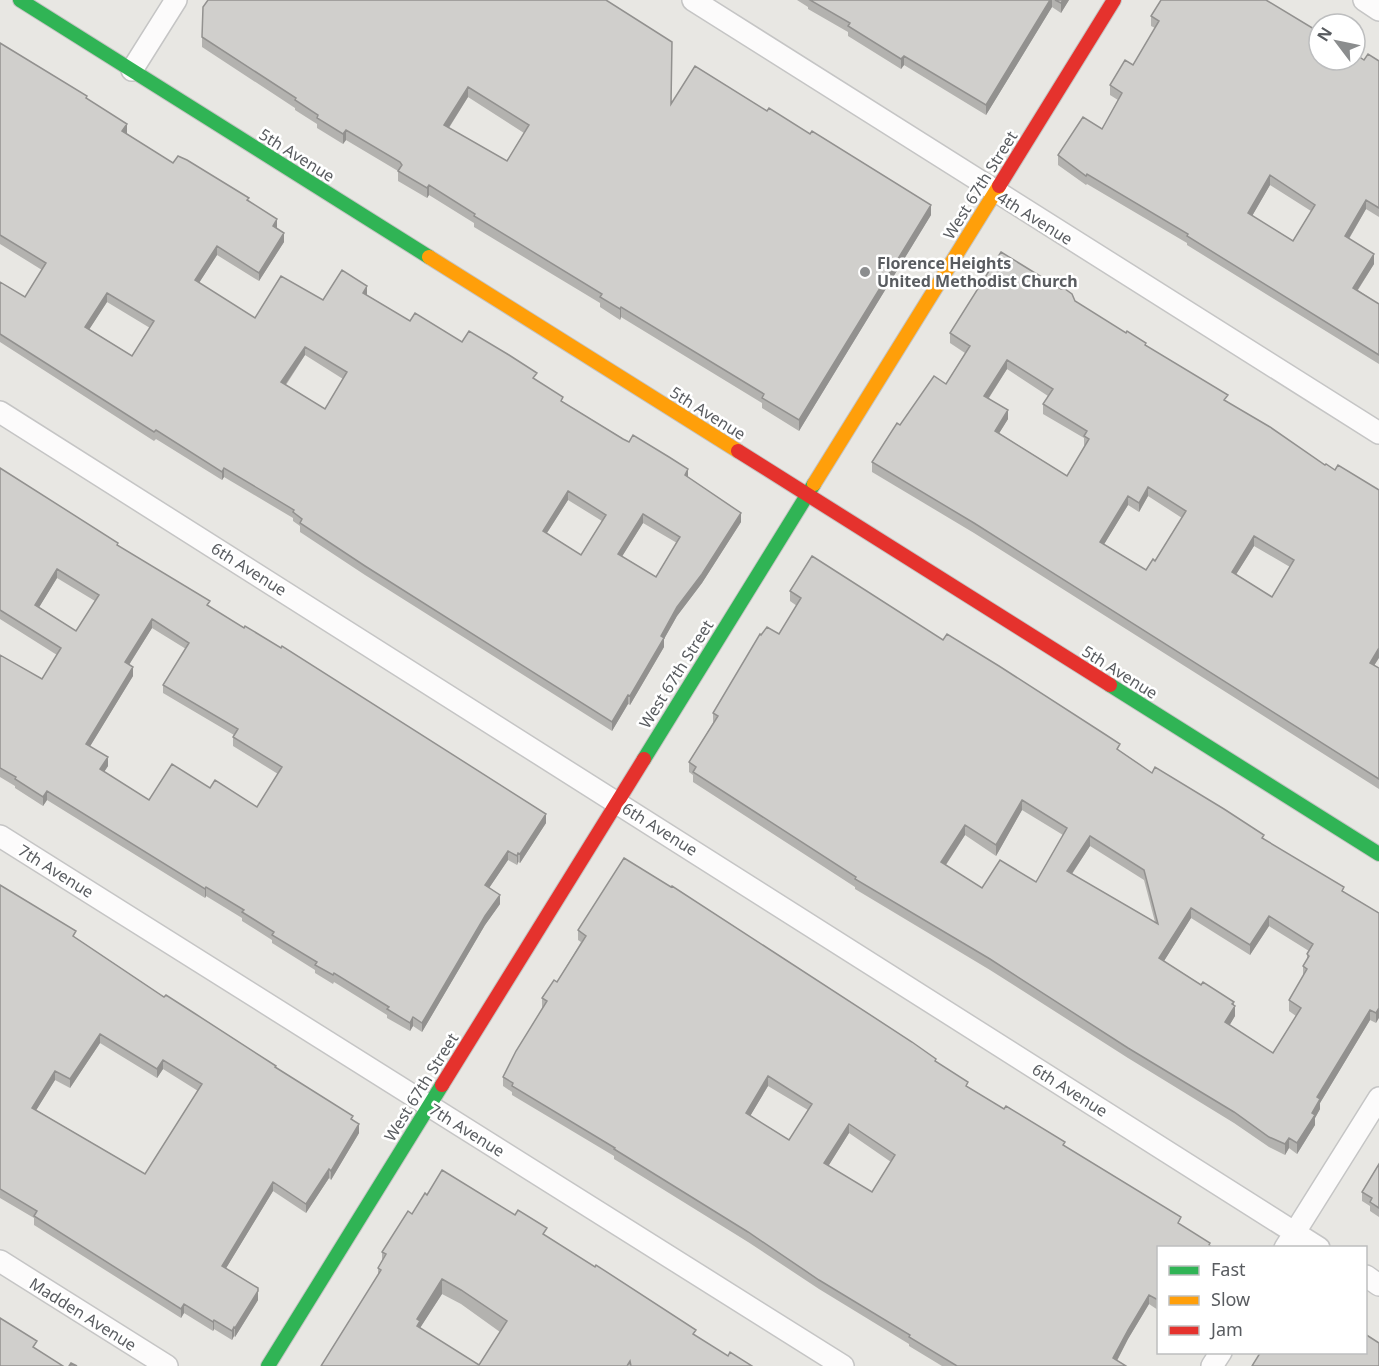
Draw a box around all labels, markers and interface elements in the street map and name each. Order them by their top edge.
north arrow [1307,12,1367,72]
text: N [1312,23,1337,45]
street label: 5th Avenue [255,123,339,187]
street label: West 67th Street [938,126,1022,243]
street label: 4th Avenue [993,186,1077,250]
place label: Florence Heights United Methodist Church [877,252,1078,292]
marker: Florence Heights United Methodist Church [858,265,872,279]
street label: 5th Avenue [666,381,750,445]
street label: 6th Avenue [207,537,291,601]
street label: West 67th Street [634,615,718,732]
street label: 5th Avenue [1078,640,1162,704]
street label: 6th Avenue [618,797,702,861]
street label: 7th Avenue [14,839,98,903]
street label: West 67th Street [379,1028,463,1145]
street label: 6th Avenue [1028,1058,1112,1122]
street label: 7th Avenue [425,1098,509,1162]
legend [1157,1246,1367,1354]
text: Fast [1211,1257,1246,1281]
street label: Madden Avenue [25,1272,141,1356]
text: Slow [1211,1287,1250,1311]
text: Jam [1209,1317,1243,1341]

